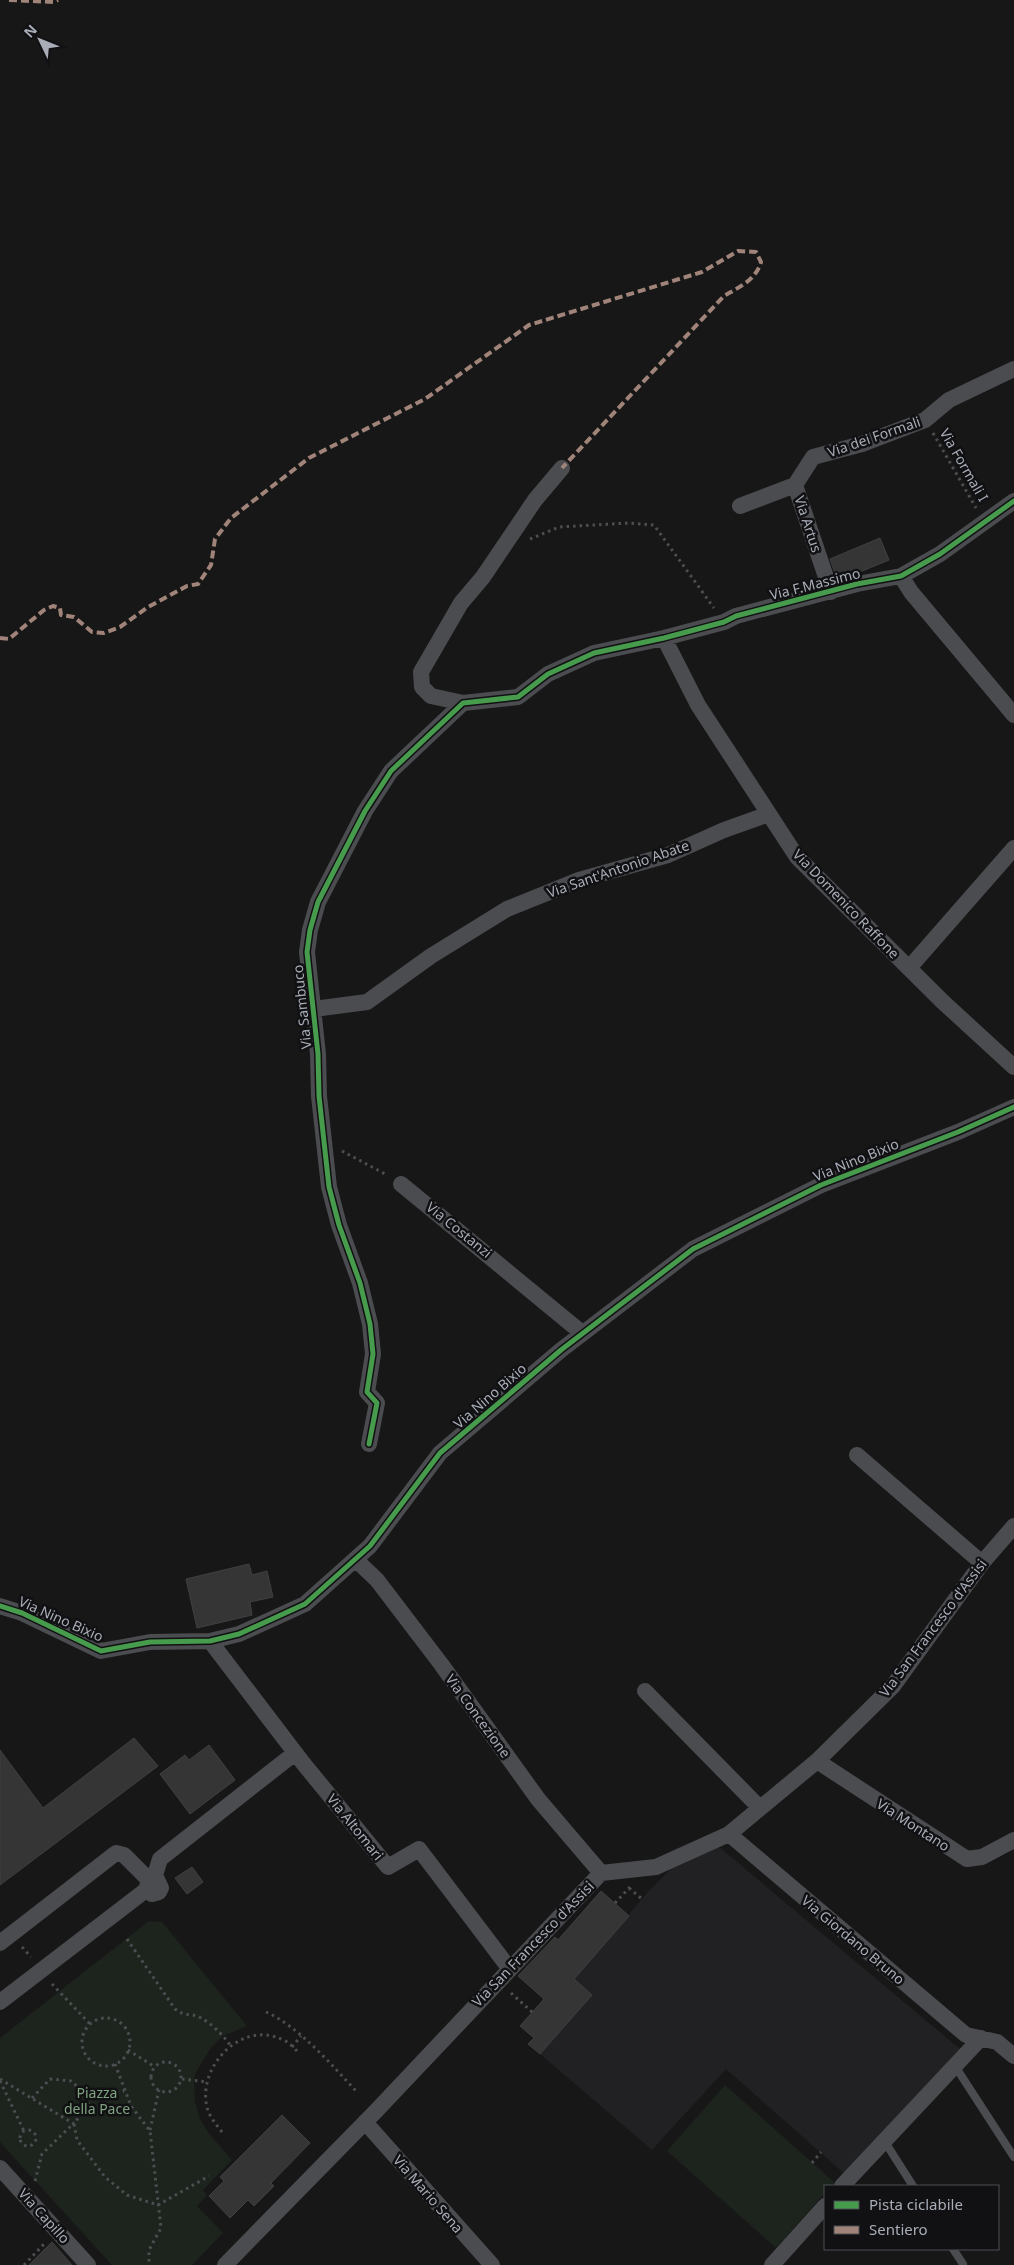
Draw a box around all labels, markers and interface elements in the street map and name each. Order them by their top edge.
north arrow [15,15,65,65]
text: N [19,20,41,41]
street label: Via dei Formali [825,412,923,461]
street label: Via Formali I [936,425,993,505]
street label: Via Artus [790,493,827,555]
street label: Via F.Massimo [768,563,862,604]
street label: Via Sant'Antonio Abate [544,835,691,902]
street label: Via Domenico Raffone [789,845,904,963]
street label: Via Sambuco [288,964,315,1050]
street label: Via Nino Bixio [810,1134,901,1185]
street label: Via Costanzi [423,1197,496,1262]
street label: Via Nino Bixio [449,1359,530,1433]
street label: Via San Francesco d'Assisi [875,1555,991,1700]
street label: Via Nino Bixio [16,1591,107,1646]
street label: Via Concezione [442,1670,515,1761]
street label: Via Altomari [323,1790,388,1864]
street label: Via Montano [873,1794,953,1855]
street label: Via San Francesco d'Assisi [468,1877,598,2011]
street label: Via Giordano Bruno [798,1891,909,1988]
park label: Piazza della Pace [64,2083,130,2118]
street label: Via Mario Sena [389,2151,468,2237]
street label: Via Capillo [15,2184,74,2247]
legend [824,2185,999,2250]
text: Pista ciclabile [869,2194,963,2214]
text: Sentiero [869,2219,928,2239]

